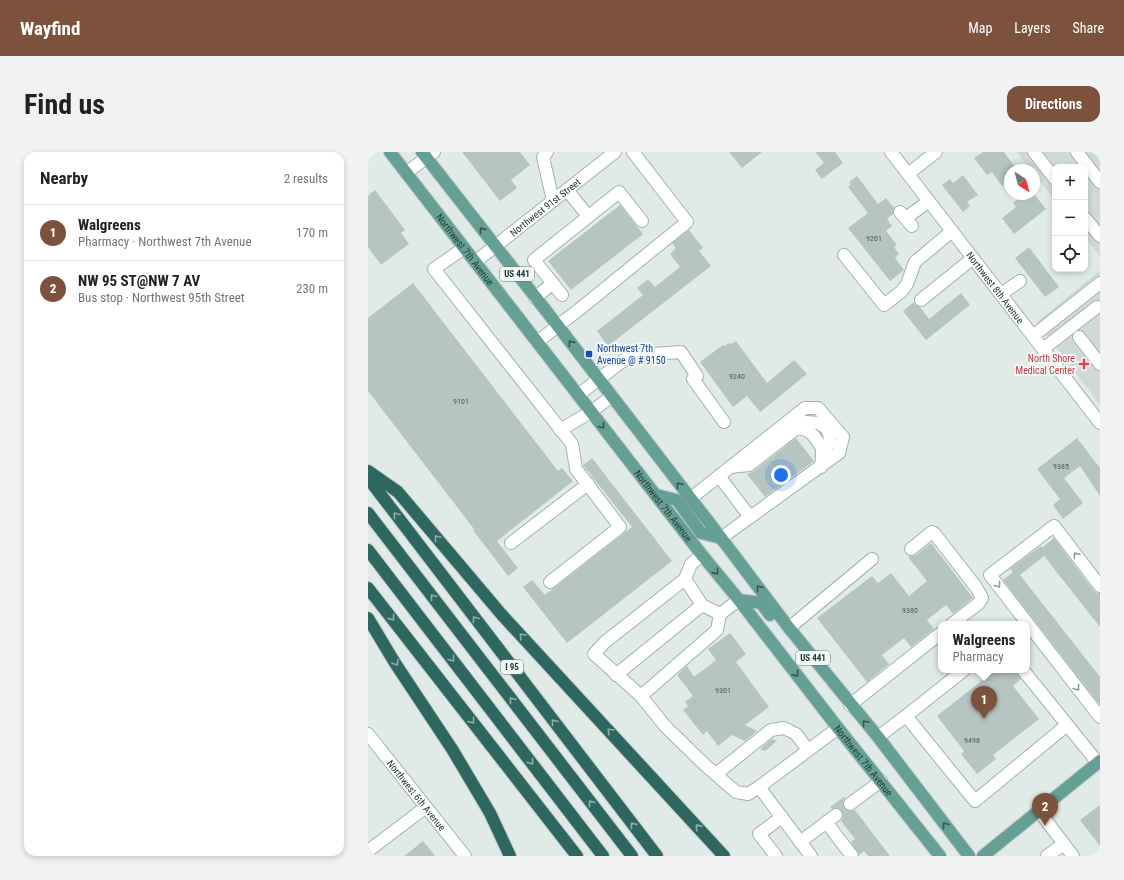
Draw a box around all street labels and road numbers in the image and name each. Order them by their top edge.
street label: Northwest 91st Street [508,176,583,238]
street label: Northwest 7th Avenue [434,212,496,288]
street label: Northwest 8th Avenue [964,250,1026,326]
road number: US 441 [500,267,534,281]
street label: Northwest 7th Avenue [632,468,694,544]
road number: US 441 [796,651,830,665]
road number: I 95 [501,660,523,674]
street label: Northwest 7th Avenue [832,723,895,798]
street label: Northwest 6th Avenue [385,758,448,833]

